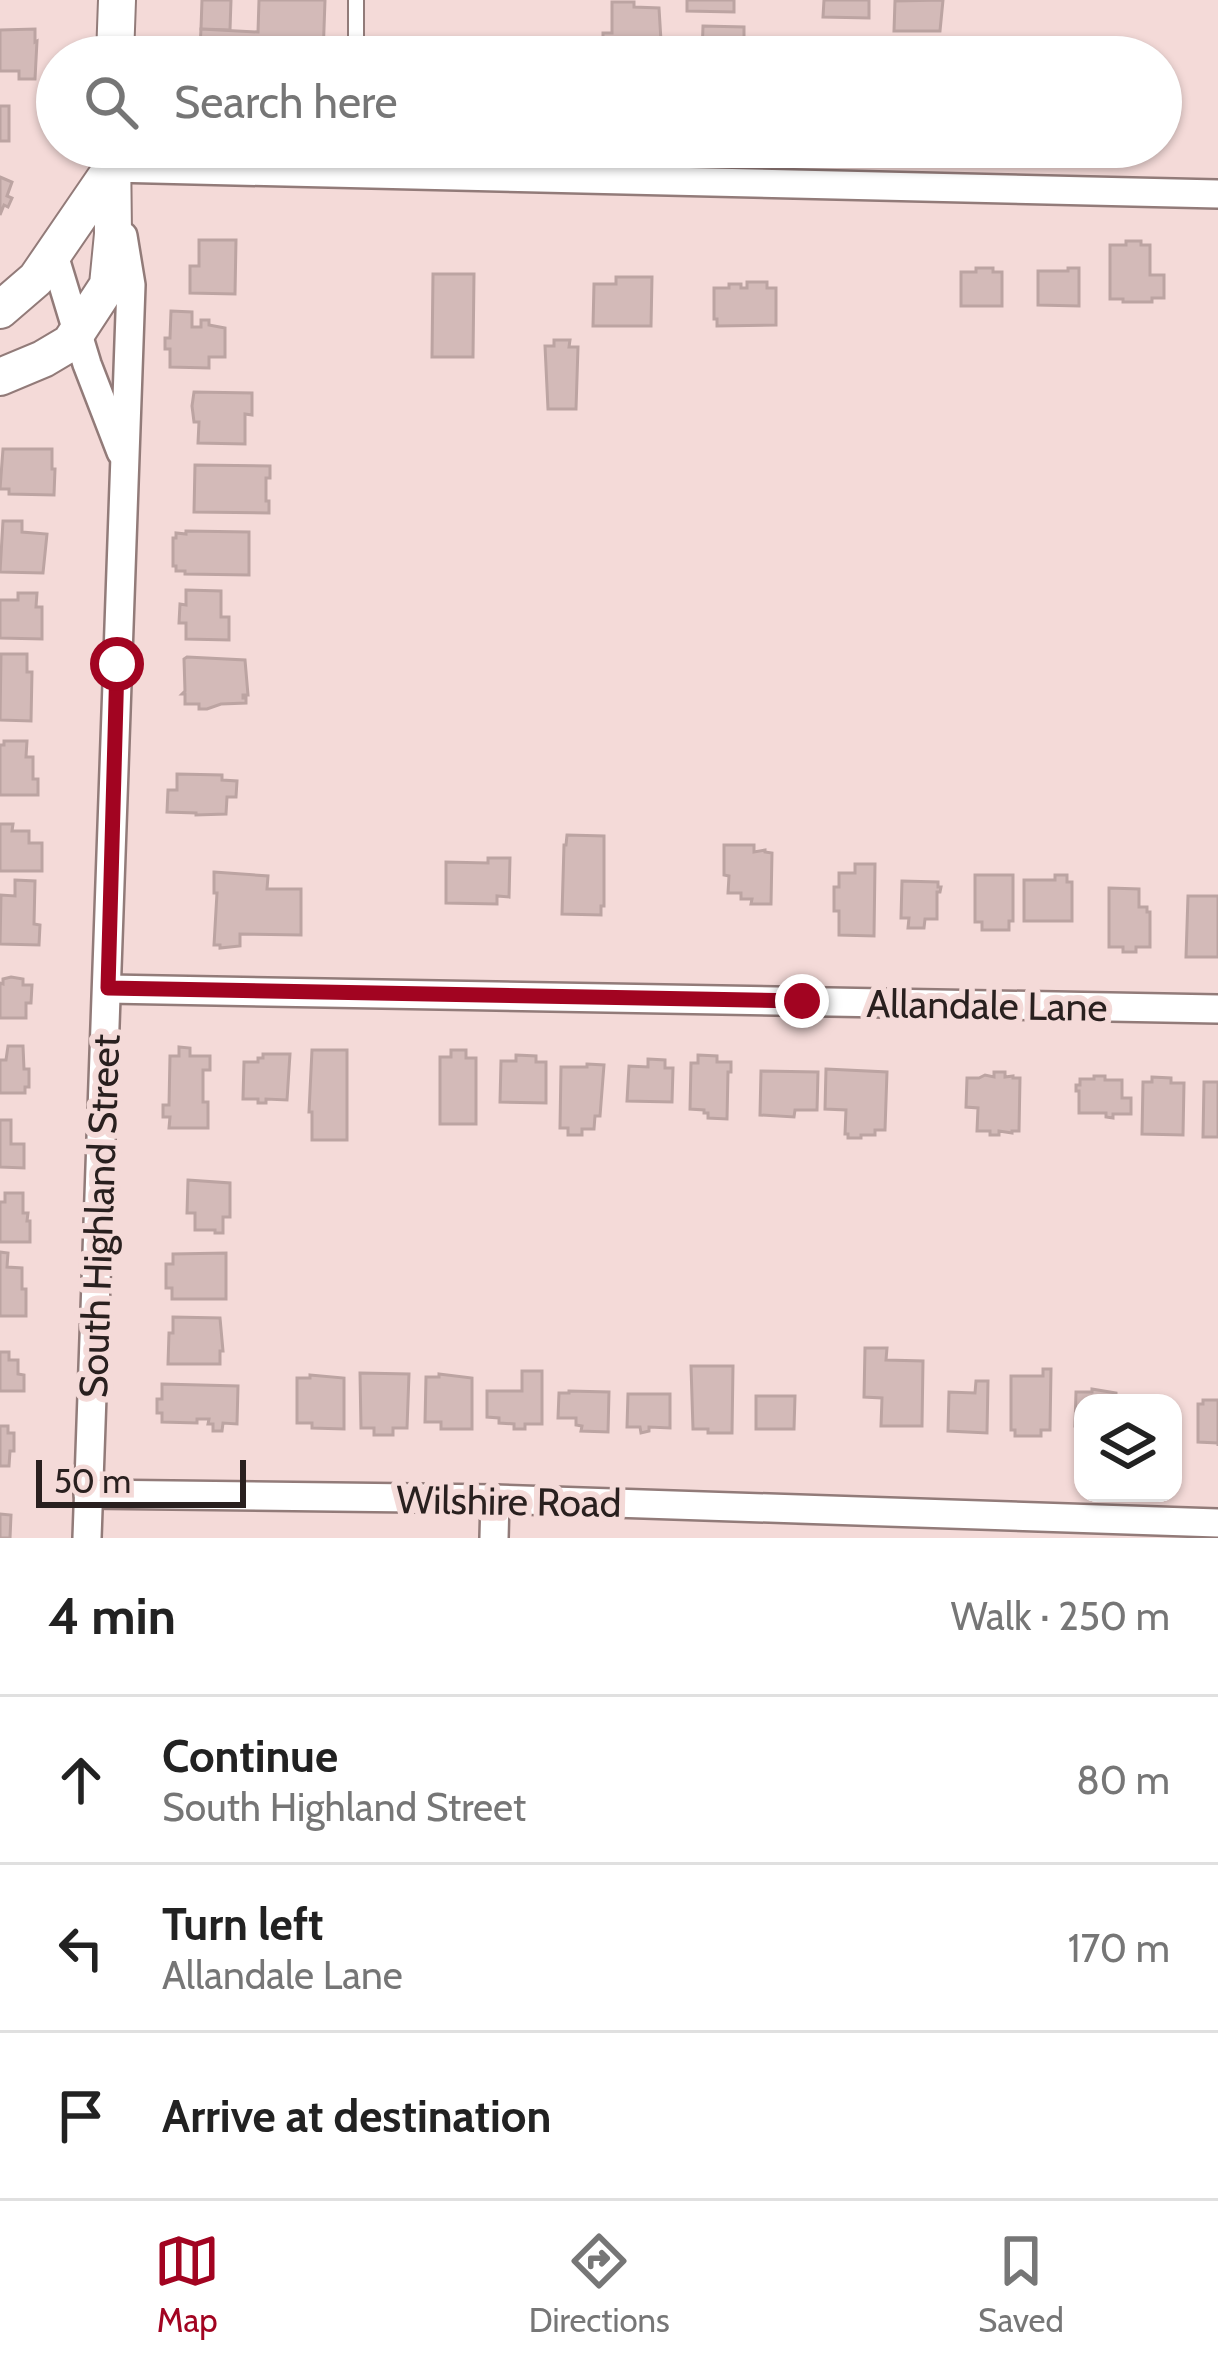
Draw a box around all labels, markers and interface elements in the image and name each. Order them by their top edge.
search box [36,36,1182,168]
icon: search [78,69,144,135]
text: Search here [174,75,398,129]
route start [90,637,144,691]
route end [775,974,829,1028]
street label: Allandale Lane [866,979,1108,1031]
street label: South Highland Street [69,1033,129,1399]
map controls [1074,1394,1182,1502]
button: layers [1074,1394,1182,1502]
scale bar [36,1454,246,1507]
text: 50 m [54,1461,131,1501]
street label: Wilshire Road [396,1475,622,1527]
text: 4 min [48,1585,176,1647]
text: Walk · 250 m [951,1592,1170,1640]
text: Continue [162,1729,338,1783]
icon: ahead [48,1747,114,1813]
text: 80 m [1076,1756,1170,1804]
text: South Highland Street [162,1783,526,1831]
text: Turn left [162,1897,324,1951]
icon: left [48,1915,114,1981]
text: 170 m [1068,1924,1170,1972]
text: Allandale Lane [162,1951,403,1999]
icon: arrive [48,2083,114,2149]
text: Arrive at destination [162,2089,551,2143]
tab: Map [154,2228,220,2340]
tab: Directions [529,2228,670,2340]
tab: Saved [978,2228,1064,2340]

